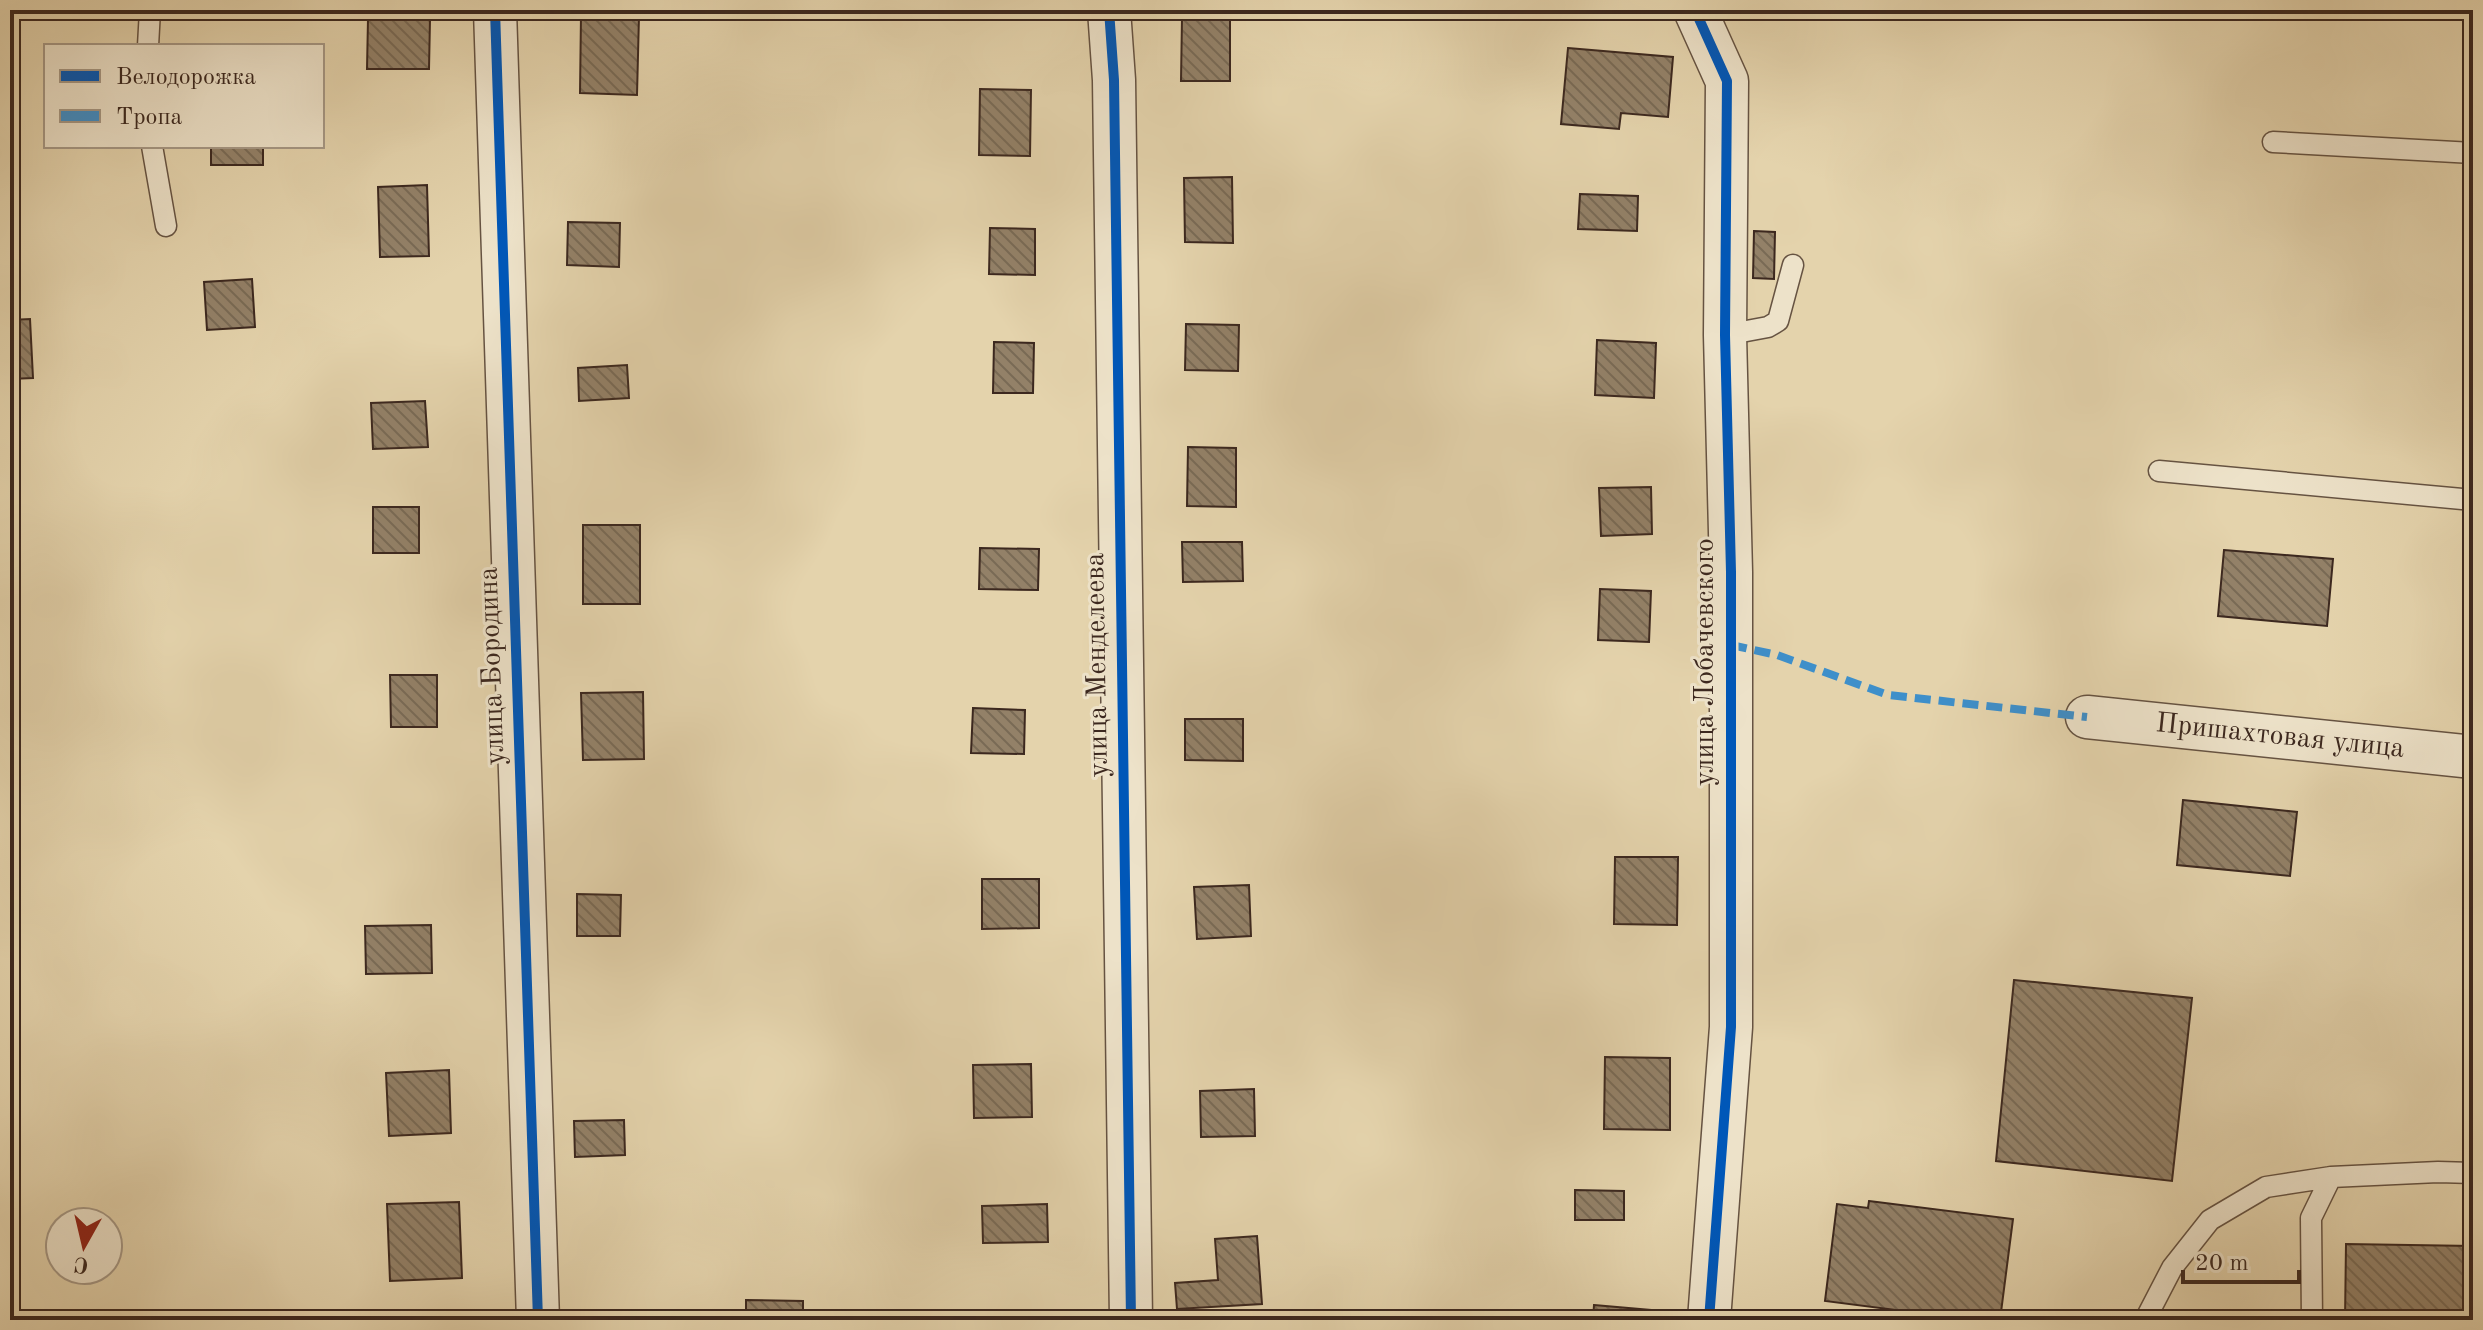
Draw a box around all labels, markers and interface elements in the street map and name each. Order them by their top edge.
legend [44,44,324,148]
text: Велодорожка [116,66,256,90]
text: Тропа [116,106,183,130]
street label: улица Лобачевского [1692,538,1720,786]
street label: улица Менделеева [1082,552,1114,778]
street label: улица Бородина [476,566,510,766]
street label: Пришахтовая улица [2154,710,2406,764]
north arrow [44,1206,124,1286]
scale bar [2183,1234,2299,1284]
text: С [73,1252,90,1276]
text: 20 m [2195,1252,2249,1276]

